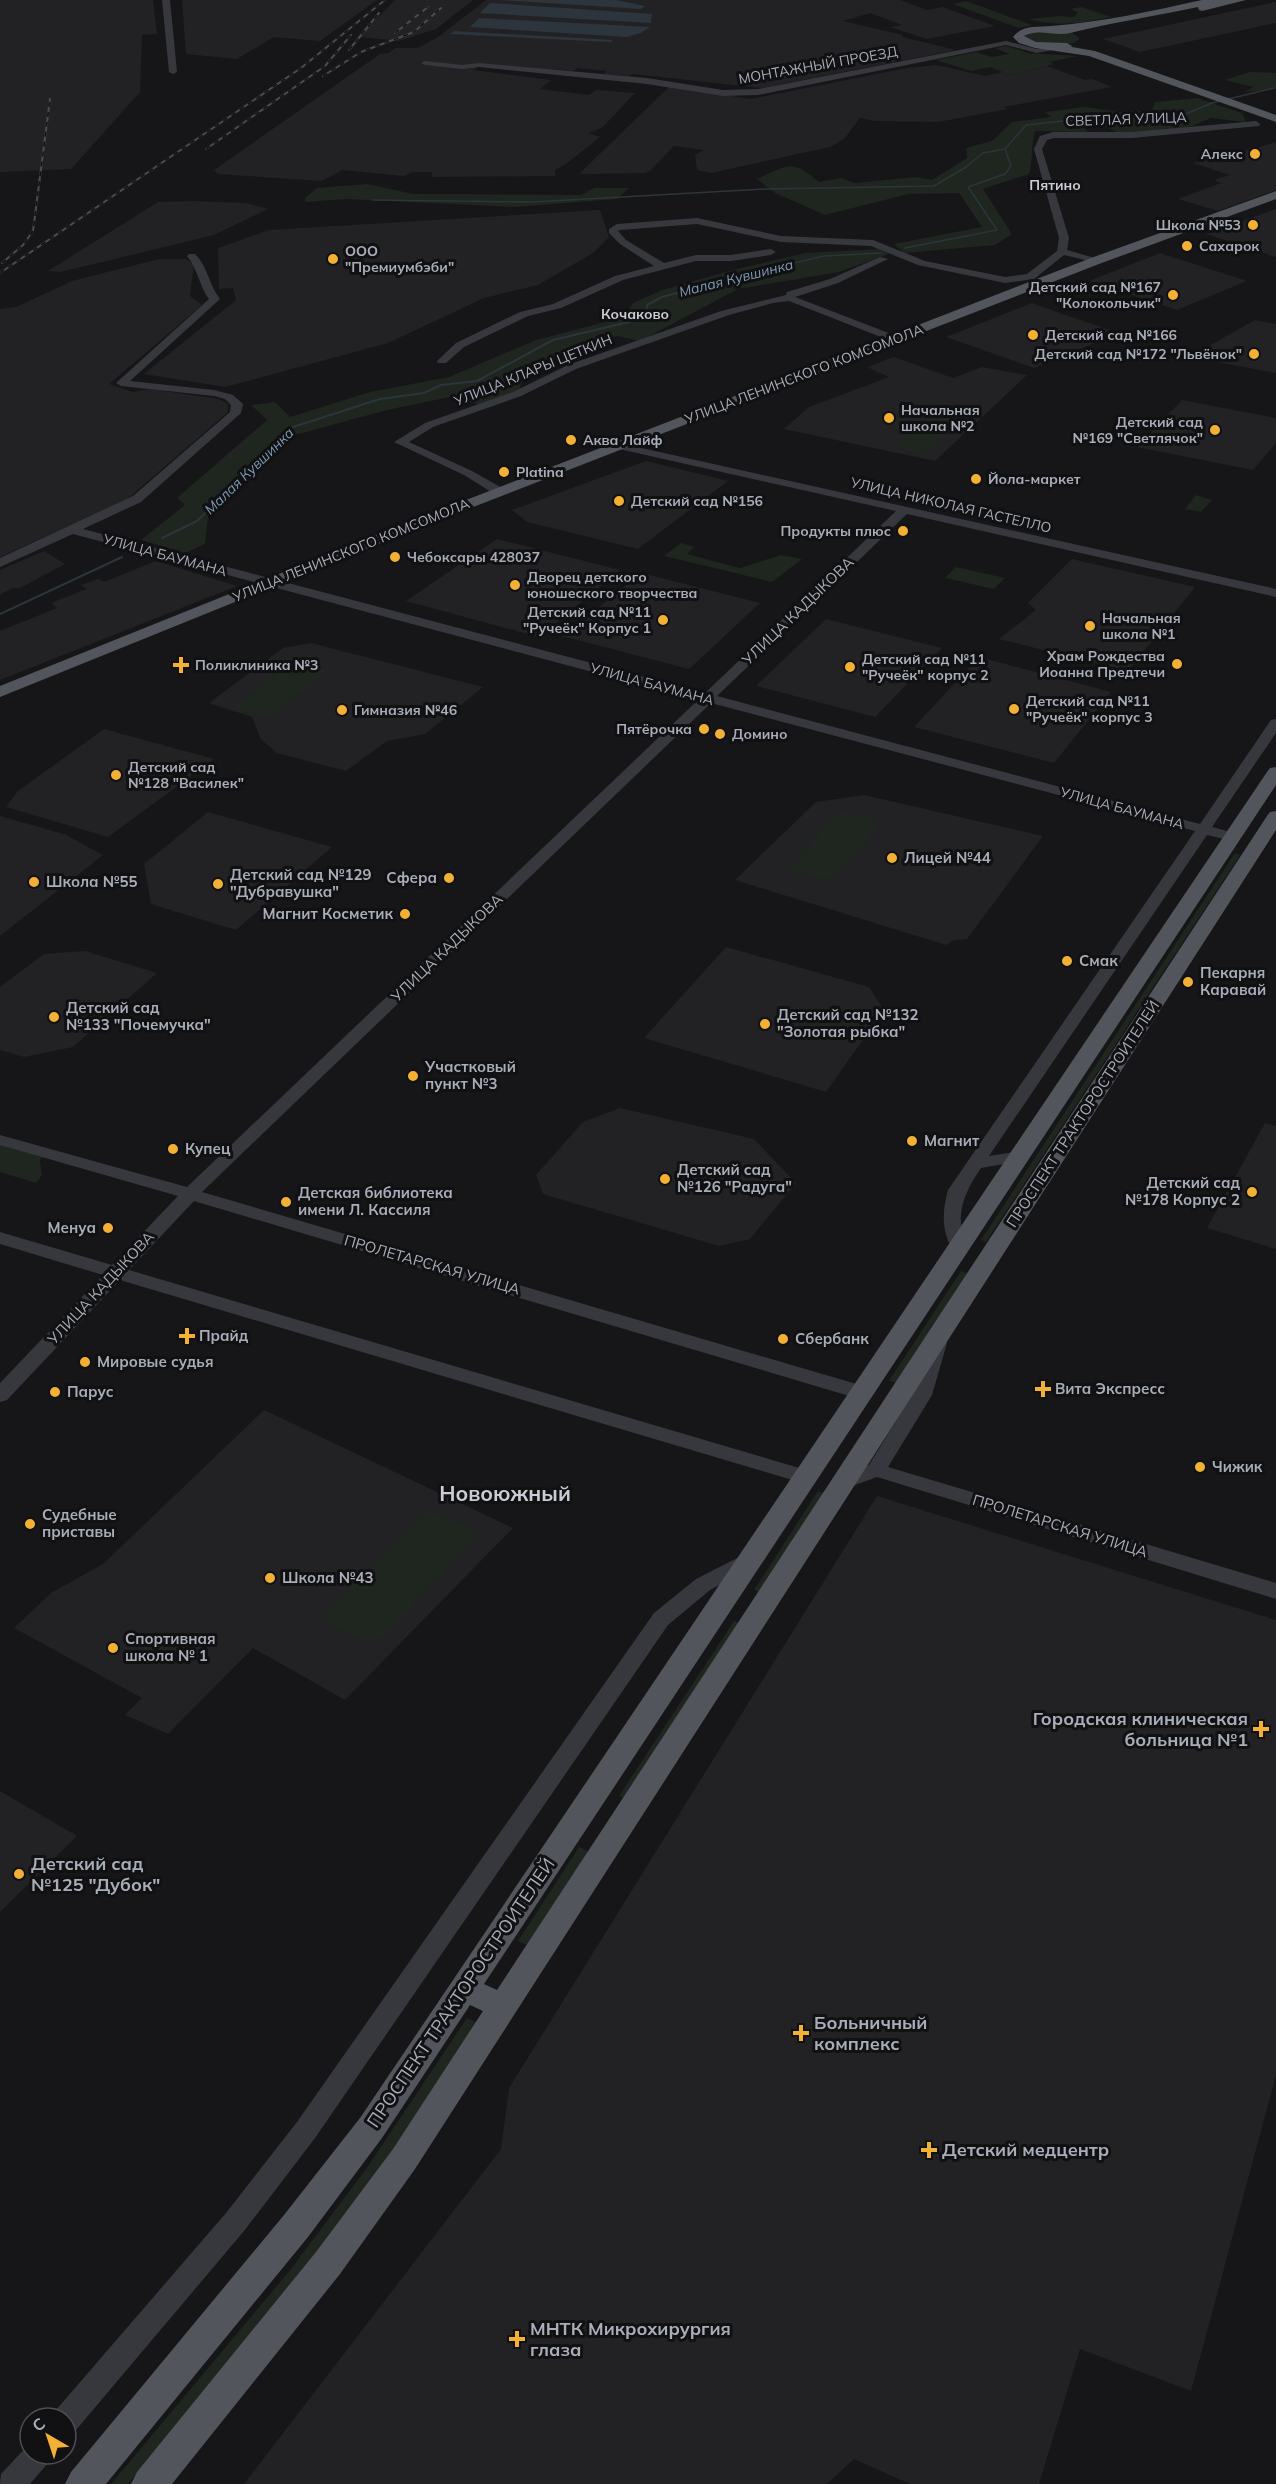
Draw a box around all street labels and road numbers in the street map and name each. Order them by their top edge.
street label: МОНТАЖНЫЙ ПРОЕЗД [737,42,899,88]
street label: СВЕТЛАЯ УЛИЦА [1065,108,1188,130]
street label: УЛИЦА ЛЕНИНСКОГО КОМСОМОЛА [681,320,926,428]
street label: УЛИЦА КЛАРЫ ЦЕТКИН [450,330,615,410]
street label: УЛИЦА НИКОЛАЯ ГАСТЕЛЛО [848,473,1053,537]
street label: УЛИЦА ЛЕНИНСКОГО КОМСОМОЛА [229,494,473,606]
street label: УЛИЦА БАУМАНА [100,530,229,580]
street label: УЛИЦА КАДЫКОВА [737,552,857,669]
street label: УЛИЦА БАУМАНА [587,659,716,709]
street label: УЛИЦА БАУМАНА [1057,783,1186,833]
street label: УЛИЦА КАДЫКОВА [386,889,506,1006]
street label: ПРОСПЕКТ ТРАКТОРОСТРОИТЕЛЕЙ [1002,997,1163,1231]
street label: УЛИЦА КАДЫКОВА [43,1227,158,1349]
street label: ПРОЛЕТАРСКАЯ УЛИЦА [342,1230,522,1299]
street label: ПРОЛЕТАРСКАЯ УЛИЦА [970,1490,1150,1561]
street label: ПРОСПЕКТ ТРАКТОРОСТРОИТЕЛЕЙ [362,1854,560,2132]

